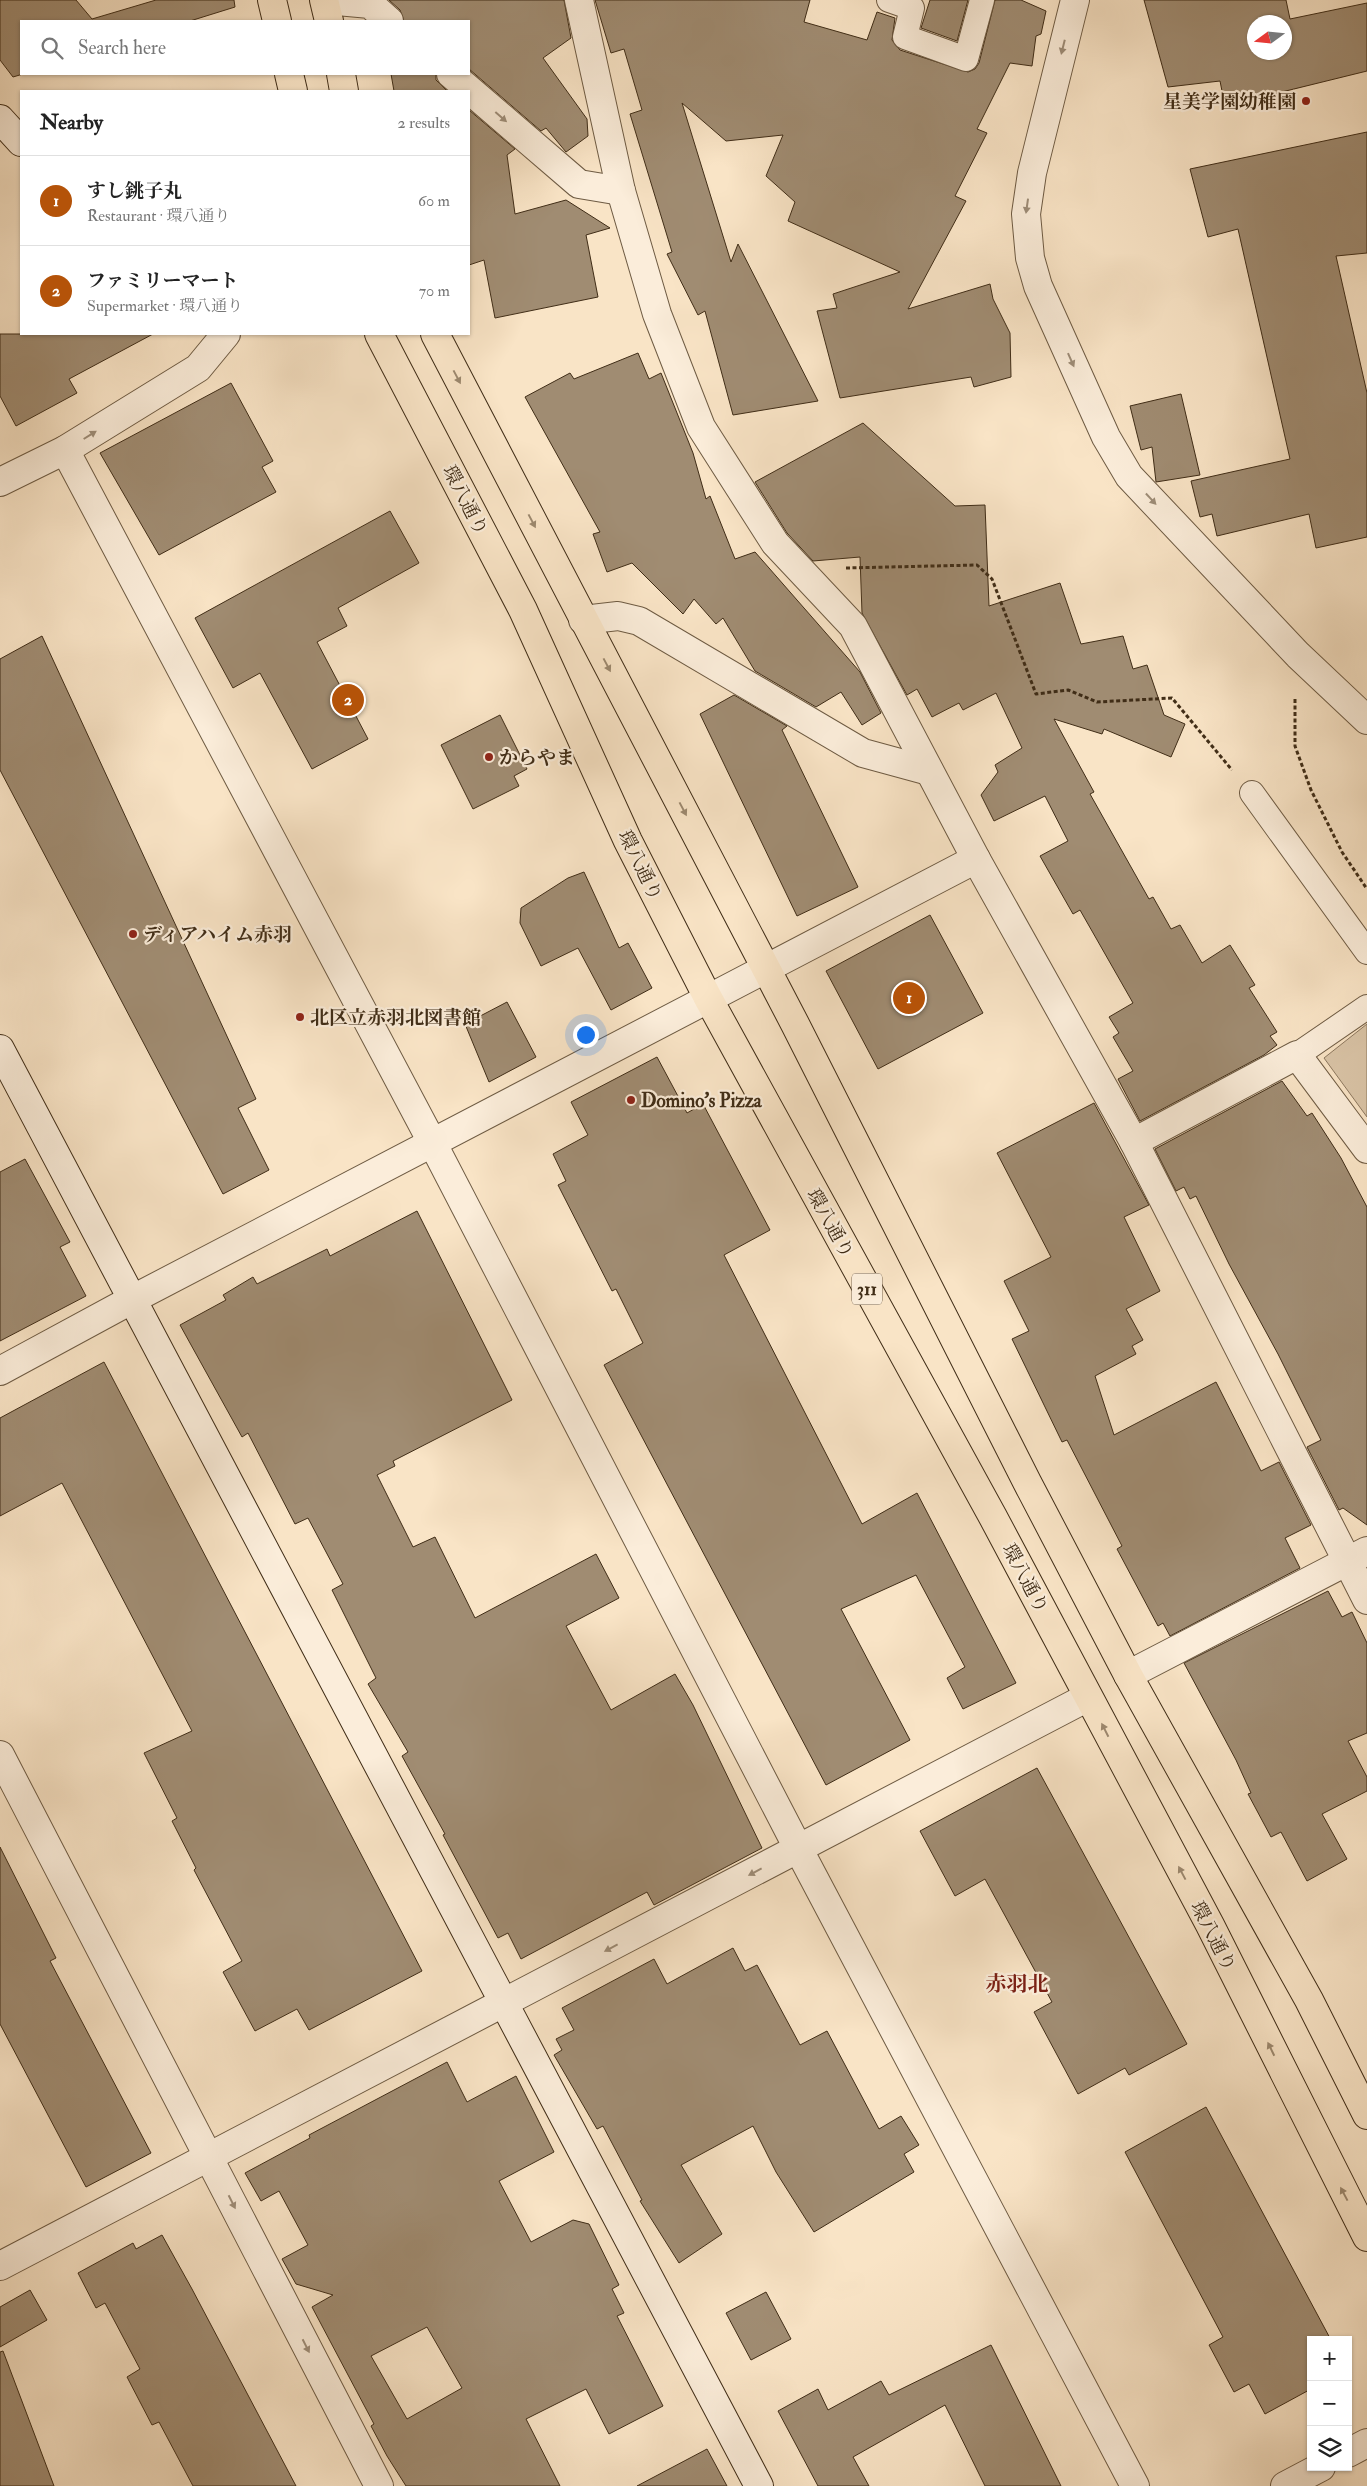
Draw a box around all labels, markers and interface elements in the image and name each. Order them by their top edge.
north arrow [1247,15,1292,60]
search box [20,20,470,75]
icon: search [38,34,66,62]
text: Search here [78,36,166,60]
one-way arrow [1059,40,1067,55]
place label: 星美学園幼稚園 [1163,90,1296,114]
marker: 星美学園幼稚園 [1300,95,1312,107]
text: Nearby [40,109,103,136]
one-way arrow [495,111,507,122]
text: 2 results [397,113,450,133]
text: すし銚子丸 [87,179,182,203]
text: 1 [53,191,59,211]
text: 60 m [418,191,450,211]
one-way arrow [1023,198,1031,214]
text: Restaurant · 環八通り [87,206,230,226]
text: ファミリーマート [87,269,239,293]
text: 2 [52,281,60,301]
text: 70 m [419,281,450,301]
text: Supermarket · 環八通り [87,296,243,316]
one-way arrow [1066,352,1075,367]
one-way arrow [453,370,461,384]
one-way arrow [83,430,96,440]
street label: 環八通り [437,461,493,540]
one-way arrow [1145,493,1157,505]
one-way arrow [528,514,536,529]
one-way arrow [603,658,611,673]
pin: 2 [332,681,364,719]
place label: からやま [499,746,575,770]
marker: からやま [483,751,495,763]
one-way arrow [679,802,687,816]
street label: 環八通り [613,826,668,905]
place label: ディアハイム赤羽 [143,923,292,947]
marker: ディアハイム赤羽 [127,928,139,940]
pin: 1 [893,979,925,1017]
place label: 北区立赤羽北図書館 [310,1006,481,1030]
marker: 北区立赤羽北図書館 [294,1011,306,1023]
your location [573,1022,599,1048]
place label: Domino's Pizza [641,1089,763,1113]
marker: Domino's Pizza [625,1094,637,1106]
street label: 環八通り [801,1184,859,1263]
road number: 311 [852,1274,882,1305]
street label: 環八通り [997,1539,1054,1618]
one-way arrow [1101,1722,1109,1737]
one-way arrow [1178,1866,1186,1880]
one-way arrow [749,1868,762,1877]
street label: 環八通り [1185,1897,1241,1976]
one-way arrow [604,1944,619,1952]
district label: 赤羽北 [986,1971,1049,1998]
one-way arrow [1267,2042,1275,2056]
one-way arrow [1340,2187,1348,2201]
one-way arrow [228,2194,236,2209]
map controls [1307,2336,1352,2471]
button: + [1307,2336,1352,2381]
one-way arrow [302,2339,310,2353]
button: − [1307,2381,1352,2426]
button: layers [1307,2426,1352,2471]

